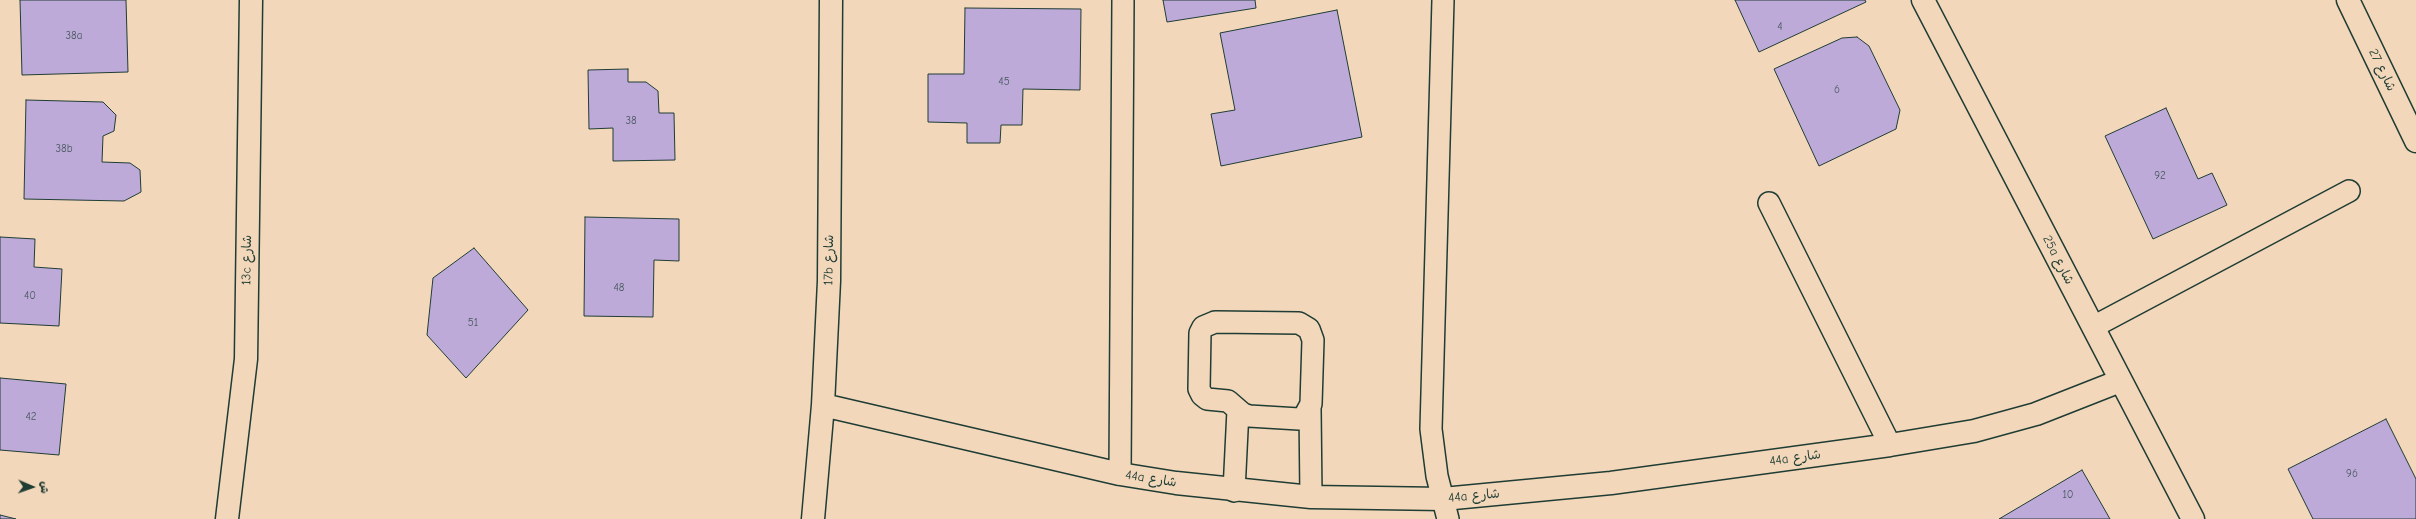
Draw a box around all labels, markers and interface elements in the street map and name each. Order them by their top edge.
house number: 4 [1777,20,1783,34]
house number: 38a [66,29,82,43]
street label: شارع 27 [2365,46,2399,94]
house number: 45 [998,75,1010,89]
house number: 6 [1834,83,1840,97]
house number: 38 [625,114,637,128]
house number: 38b [55,142,73,156]
house number: 92 [2154,169,2166,183]
street label: 25a شارع [2039,233,2077,287]
street label: 13c شارع [239,235,255,285]
street label: 17b شارع [821,235,837,285]
house number: 48 [614,281,624,295]
house number: 40 [24,289,36,303]
house number: 51 [468,316,478,330]
house number: 42 [25,410,37,424]
street label: 44a شارع [1768,447,1822,469]
north arrow [12,467,52,507]
street label: 44a شارع [1124,467,1178,491]
house number: 96 [2346,467,2358,481]
text: ش [38,481,51,494]
street label: 44a شارع [1448,486,1500,506]
house number: 10 [2062,488,2074,502]

